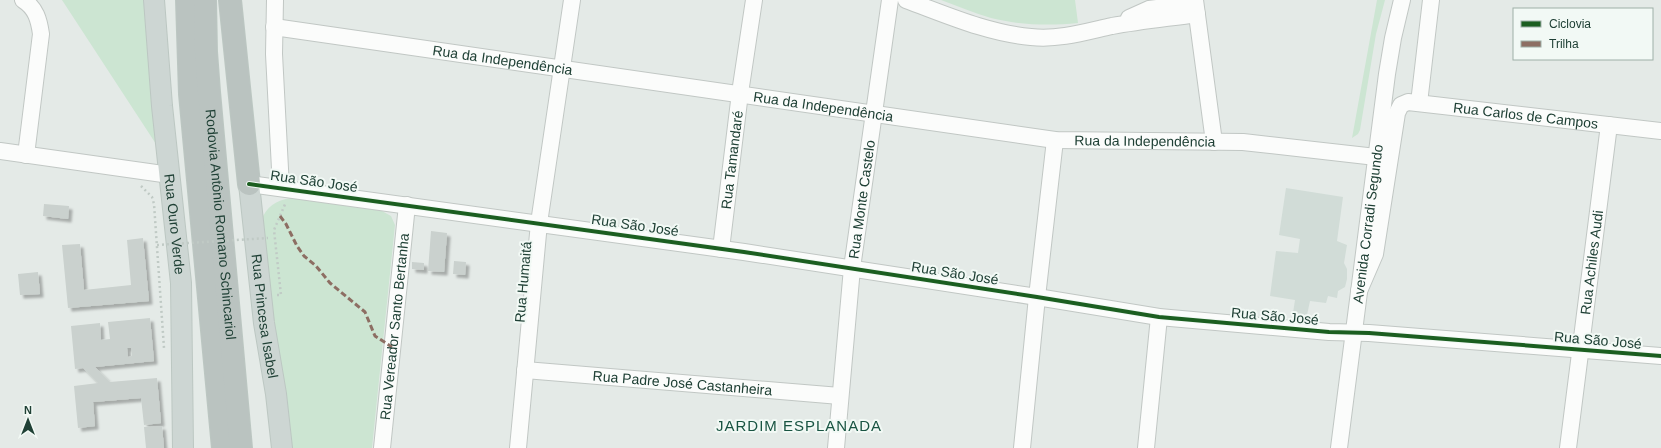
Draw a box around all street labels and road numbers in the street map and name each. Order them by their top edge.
street label: Rua da Independência [432,42,574,78]
street label: Rua da Independência [752,88,894,125]
street label: Rua Carlos de Campos [1452,99,1599,132]
street label: Rodovia Antônio Romano Schincariol [203,108,239,340]
street label: Rua Tamandaré [718,109,746,210]
street label: Rua da Independência [1074,132,1216,150]
street label: Rua Monte Castelo [845,139,878,260]
street label: Avenida Corradi Segundo [1350,143,1386,304]
street label: Rua São José [269,167,359,195]
street label: Rua Ouro Verde [161,173,188,275]
street label: Rua Achiles Audi [1577,209,1606,316]
street label: Rua São José [590,211,680,239]
street label: Rua Vereador Santo Bertanha [377,232,412,421]
street label: Rua Humaitá [511,240,535,323]
street label: Rua Princesa Isabel [249,253,281,379]
street label: Rua São José [910,258,1000,288]
street label: Rua São José [1230,304,1320,328]
street label: Rua São José [1553,328,1643,352]
street label: Rua Padre José Castanheira [592,368,773,398]

